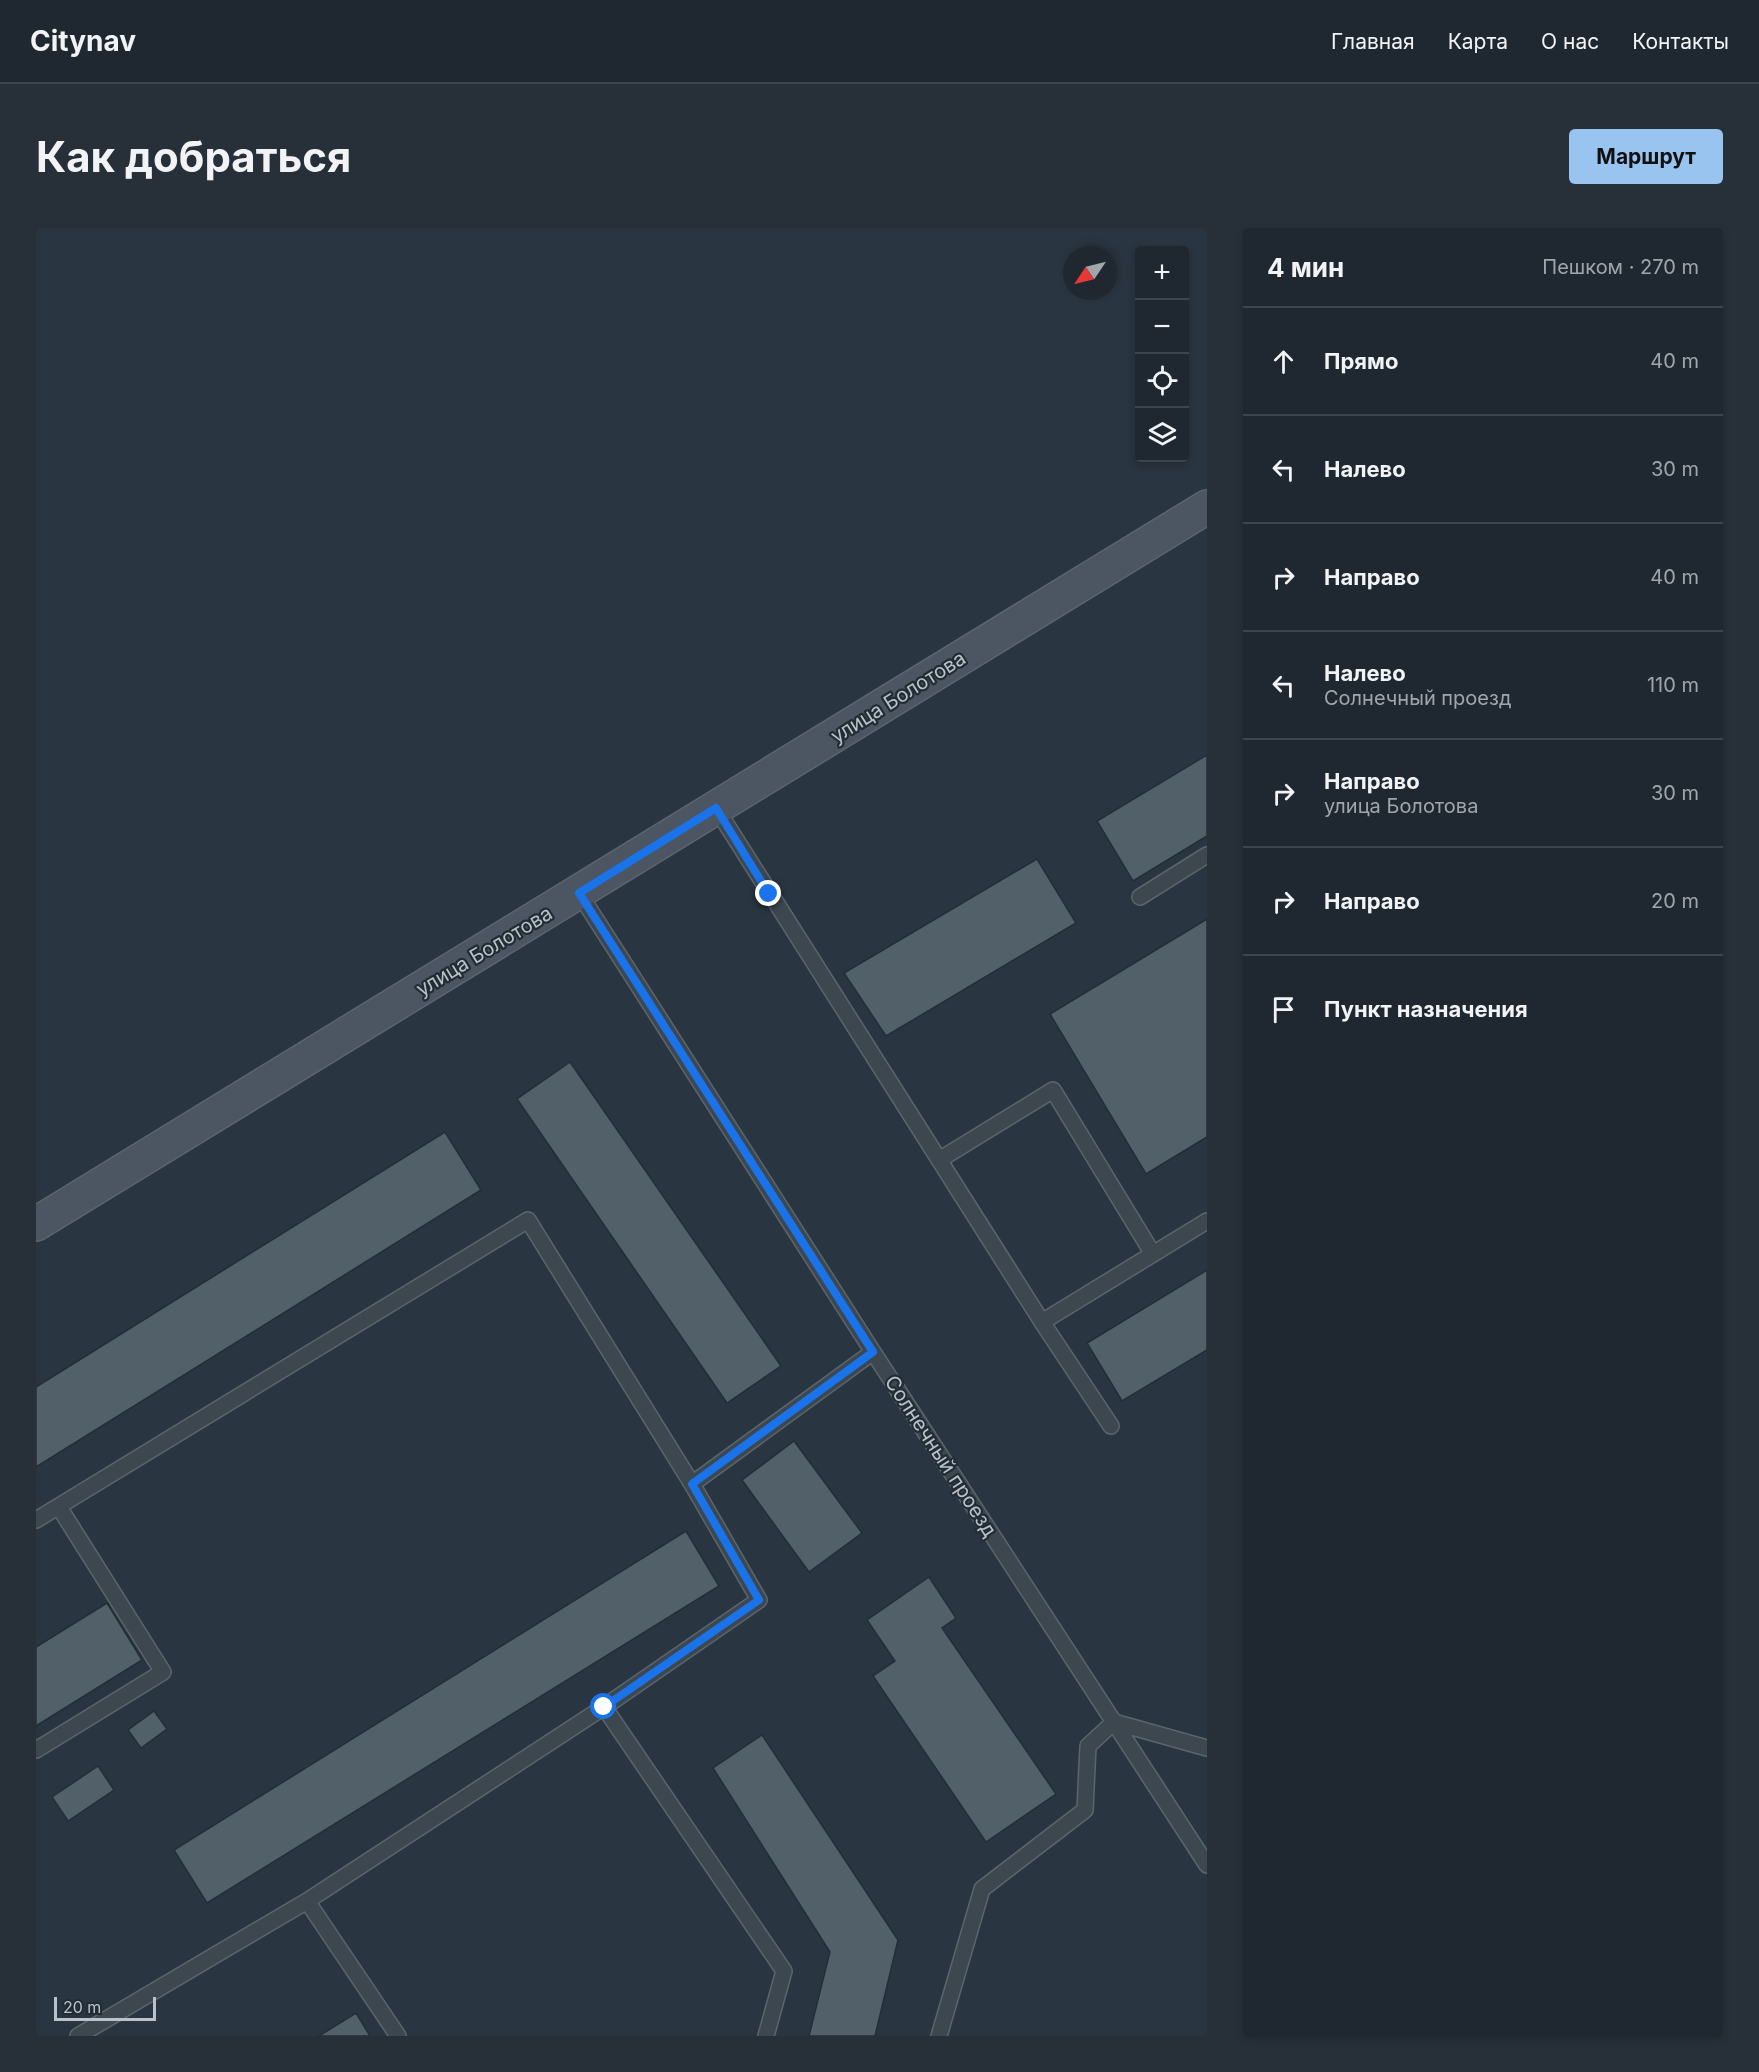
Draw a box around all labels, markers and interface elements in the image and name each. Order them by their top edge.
text: Citynav [30,24,136,58]
text: Главная [1331,29,1415,54]
text: Карта [1448,29,1508,54]
text: О нас [1541,29,1599,54]
text: Контакты [1632,29,1729,54]
button: Маршрут [1569,129,1723,184]
text: Как добраться [36,131,351,182]
north arrow [1063,246,1117,300]
map controls [1135,246,1189,462]
button: + [1135,246,1189,300]
text: 4 мин [1267,252,1344,283]
text: Пешком · 270 m [1542,255,1699,279]
button: − [1135,300,1189,354]
icon: ahead [1267,345,1300,378]
text: Прямо [1324,348,1398,374]
text: 40 m [1650,349,1699,373]
button: locate [1135,354,1189,408]
button: layers [1135,408,1189,462]
icon: left [1267,453,1300,486]
text: Налево [1324,456,1406,482]
text: 30 m [1651,457,1699,481]
icon: right [1267,561,1300,594]
text: Направо [1324,564,1420,590]
text: 40 m [1650,565,1699,589]
street label: улица Болотова [826,646,970,748]
text: Налево [1324,660,1406,686]
icon: left [1267,669,1300,702]
text: 110 m [1647,673,1699,697]
text: Солнечный проезд [1324,686,1511,710]
text: Направо [1324,768,1420,794]
icon: right [1267,777,1300,810]
text: 30 m [1651,781,1699,805]
text: улица Болотова [1324,794,1478,818]
route end [755,880,781,906]
icon: right [1267,885,1300,918]
text: Направо [1324,888,1420,914]
text: 20 m [1651,889,1699,913]
street label: улица Болотова [412,901,556,1001]
icon: arrive [1267,993,1300,1026]
text: Пункт назначения [1324,996,1528,1022]
street label: Солнечный проезд [880,1371,1002,1541]
route start [590,1693,616,1719]
scale bar [54,1994,156,2022]
text: 20 m [63,1997,101,2017]

